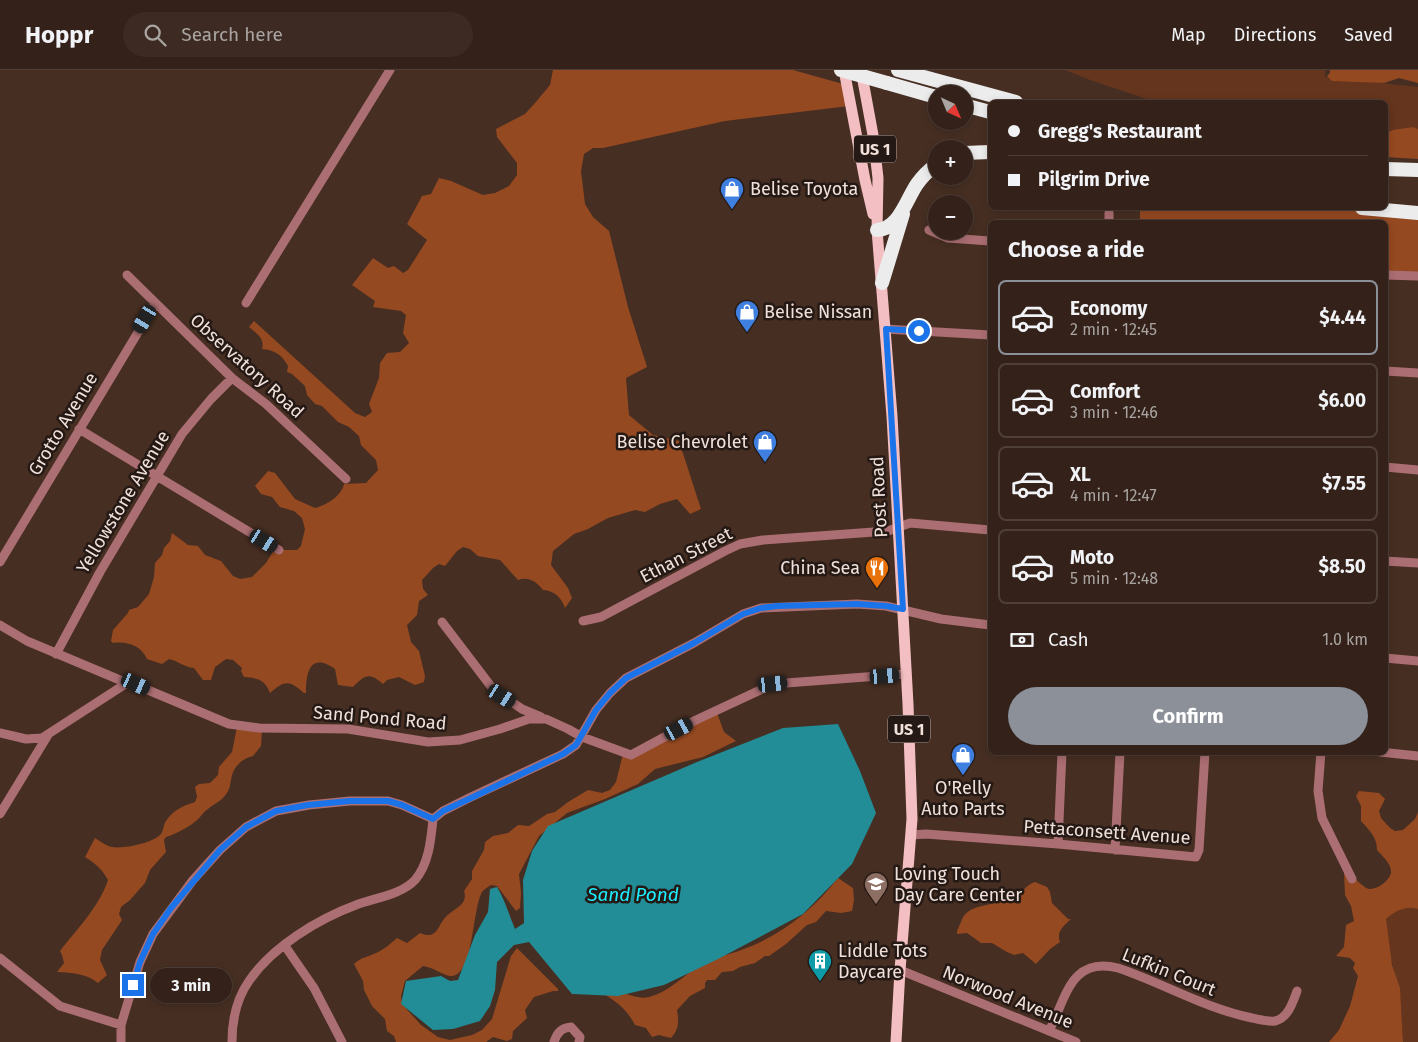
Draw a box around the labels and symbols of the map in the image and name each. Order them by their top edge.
north arrow [928,85,972,130]
road number: US 1 [854,136,896,162]
shop icon: Belise Toyota [719,176,745,210]
place label: Belise Toyota [750,178,858,200]
shop icon: Belise Nissan [734,299,760,333]
place label: Belise Nissan [764,301,872,323]
car [130,302,159,336]
street label: Observatory Road [186,309,308,423]
route start [908,320,930,342]
street label: Grotto Avenue [24,369,102,479]
street label: Yellowstone Avenue [72,427,174,577]
shop icon: Belise Chevrolet [752,429,778,463]
place label: Belise Chevrolet [616,431,748,453]
street label: Post Road [866,456,892,538]
street label: Ethan Street [636,522,736,588]
car [247,527,280,555]
restaurant icon: China Sea [864,555,890,589]
place label: China Sea [780,557,860,579]
car [869,667,900,685]
car [119,671,152,697]
car [757,675,788,693]
car [485,682,518,710]
street label: Sand Pond Road [312,701,448,735]
car [662,715,695,743]
road number: US 1 [888,716,930,742]
shop icon: O'Relly Auto Parts [950,742,976,776]
place label: O'Relly Auto Parts [921,777,1005,820]
street label: Pettaconsett Avenue [1023,815,1191,849]
place label: Loving Touch Day Care Center [894,863,1022,906]
school or university icon: Loving Touch Day Care Center [863,871,889,905]
water label: Sand Pond [586,883,679,906]
place label: Liddle Tots Daycare [838,940,927,983]
street label: Lufkin Court [1119,943,1219,1001]
building icon: Liddle Tots Daycare [807,948,833,982]
street label: Norwood Avenue [939,961,1077,1033]
callout: 3 min [150,968,233,1002]
route end [122,974,144,996]

